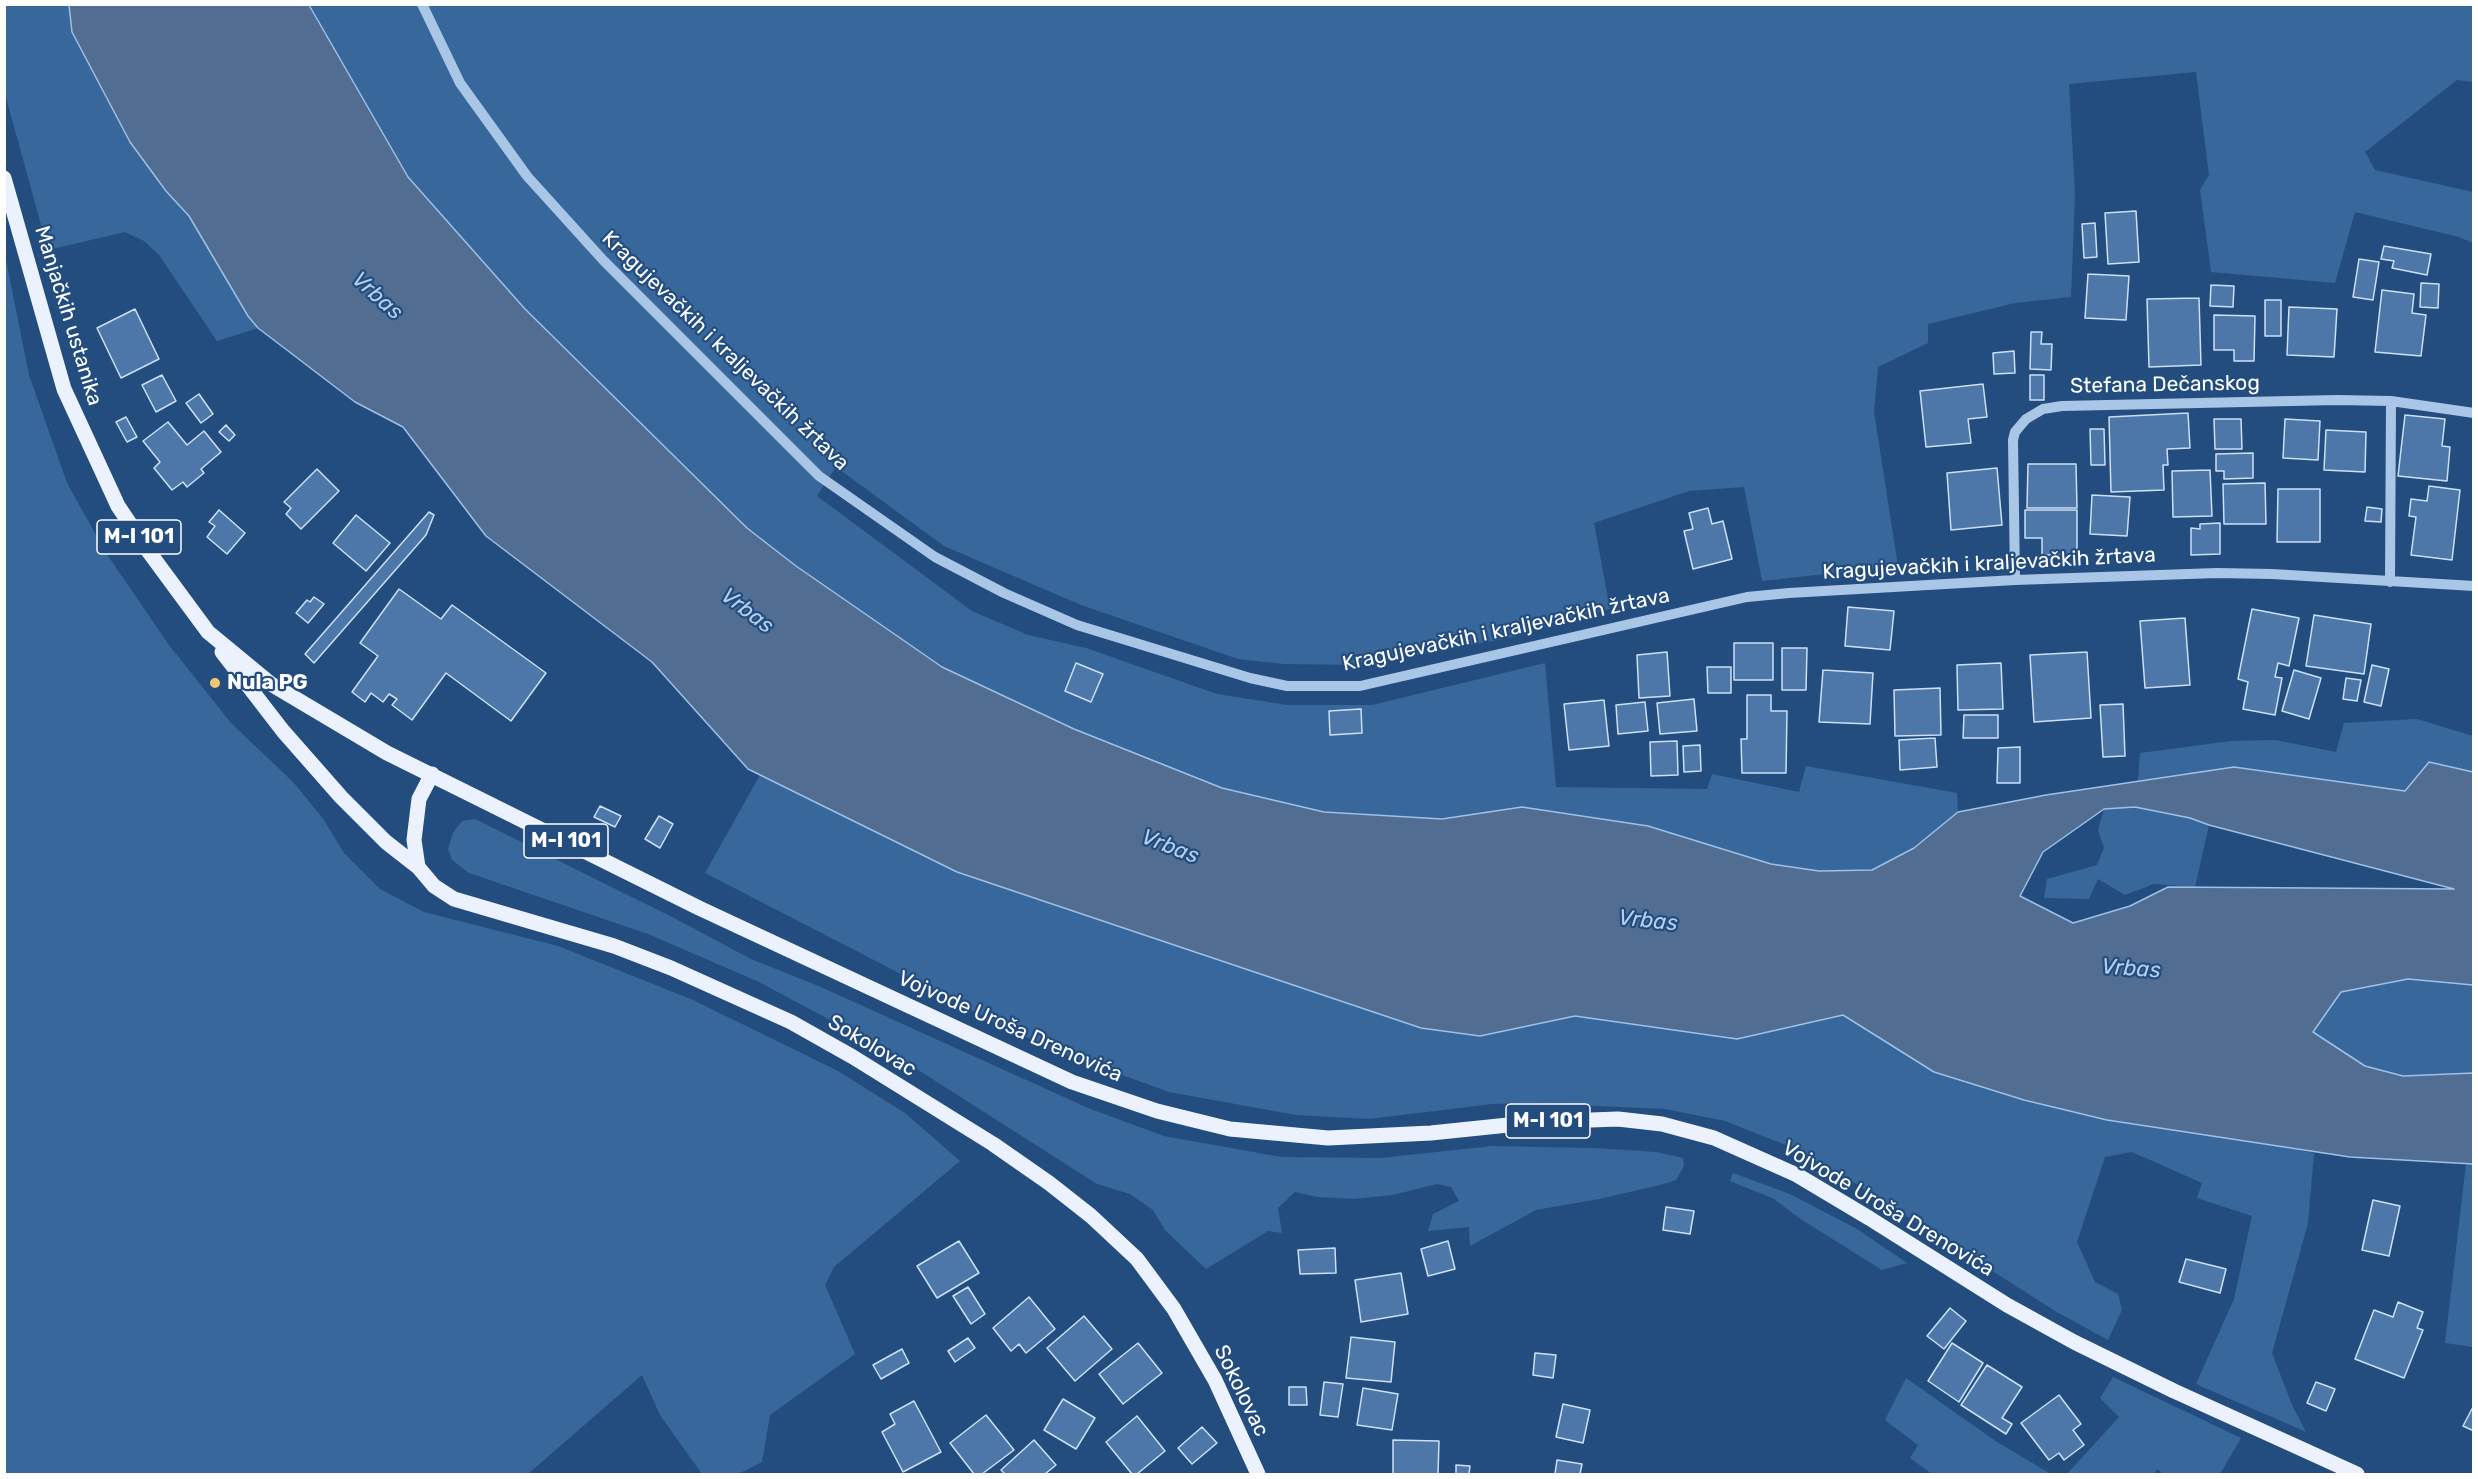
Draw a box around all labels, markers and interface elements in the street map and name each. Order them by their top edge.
street label: Manjačkih ustanika [29,223,107,409]
street label: Kragujevačkih i kraljevačkih žrtava [596,226,854,476]
water label: Vrbas [346,266,408,326]
street label: Stefana Dečanskog [2070,371,2260,399]
road number: M-I 101 [97,520,181,554]
street label: Kragujevačkih i kraljevačkih žrtava [1822,543,2156,585]
water label: Vrbas [715,583,779,639]
street label: Kragujevačkih i kraljevačkih žrtava [1340,583,1672,677]
place label: Nula PG [227,670,308,696]
marker: Nula PG [208,676,222,690]
road number: M-I 101 [524,824,608,858]
water label: Vrbas [1138,824,1202,870]
water label: Vrbas [1617,905,1679,937]
water label: Vrbas [2101,954,2161,984]
street label: Vojvode Uroša Drenovića [894,966,1126,1088]
street label: Sokolovac [823,1010,921,1082]
road number: M-I 101 [1506,1104,1590,1138]
street label: Vojvode Uroša Drenovića [1777,1136,1999,1282]
street label: Sokolovac [1208,1341,1274,1441]

